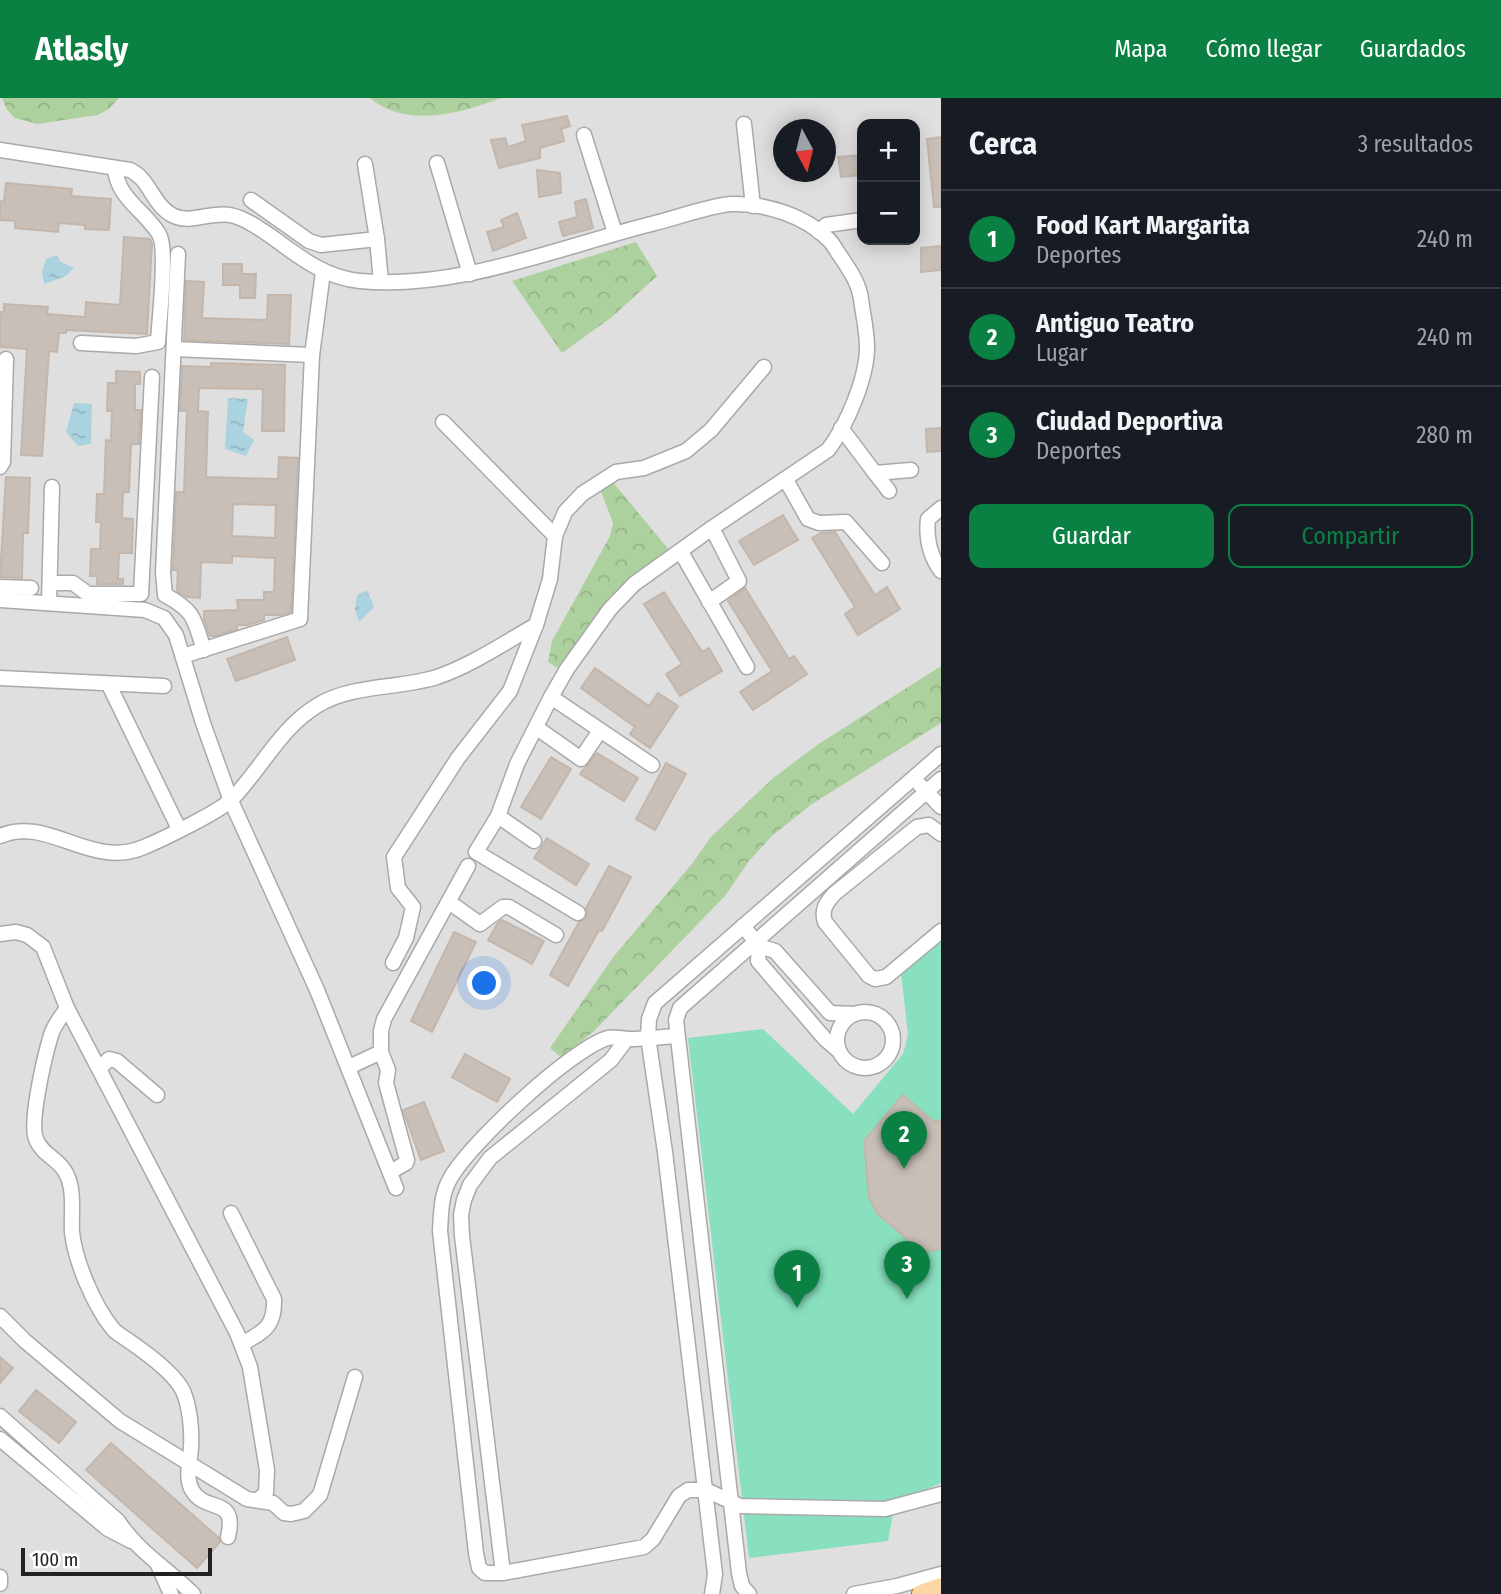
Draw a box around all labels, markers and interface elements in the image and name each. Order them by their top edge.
text: Atlasly [35,29,128,69]
text: Mapa [1114,35,1167,63]
text: Cómo llegar [1205,35,1322,63]
text: Guardados [1360,35,1466,63]
north arrow [773,119,836,182]
map controls [857,119,920,245]
button: + [857,119,920,182]
text: Cerca [969,126,1037,162]
text: 3 resultados [1358,130,1473,158]
button: − [857,182,920,245]
text: Food Kart Margarita [1036,210,1250,241]
text: 1 [987,225,997,253]
text: 240 m [1417,225,1473,253]
text: Deportes [1036,241,1121,269]
text: Antiguo Teatro [1036,308,1194,339]
text: 2 [987,323,997,351]
text: 240 m [1417,323,1473,351]
text: Lugar [1036,339,1088,367]
text: Ciudad Deportiva [1036,406,1223,437]
text: 3 [987,421,997,449]
text: 280 m [1416,421,1473,449]
text: Deportes [1036,437,1121,465]
button: Guardar [969,504,1214,568]
button: Compartir [1228,504,1473,568]
your location [467,966,501,1000]
pin: 2 [881,1111,927,1169]
pin: 3 [884,1241,930,1299]
pin: 1 [774,1250,820,1308]
scale bar [21,1545,212,1577]
text: 100 m [32,1548,78,1571]

